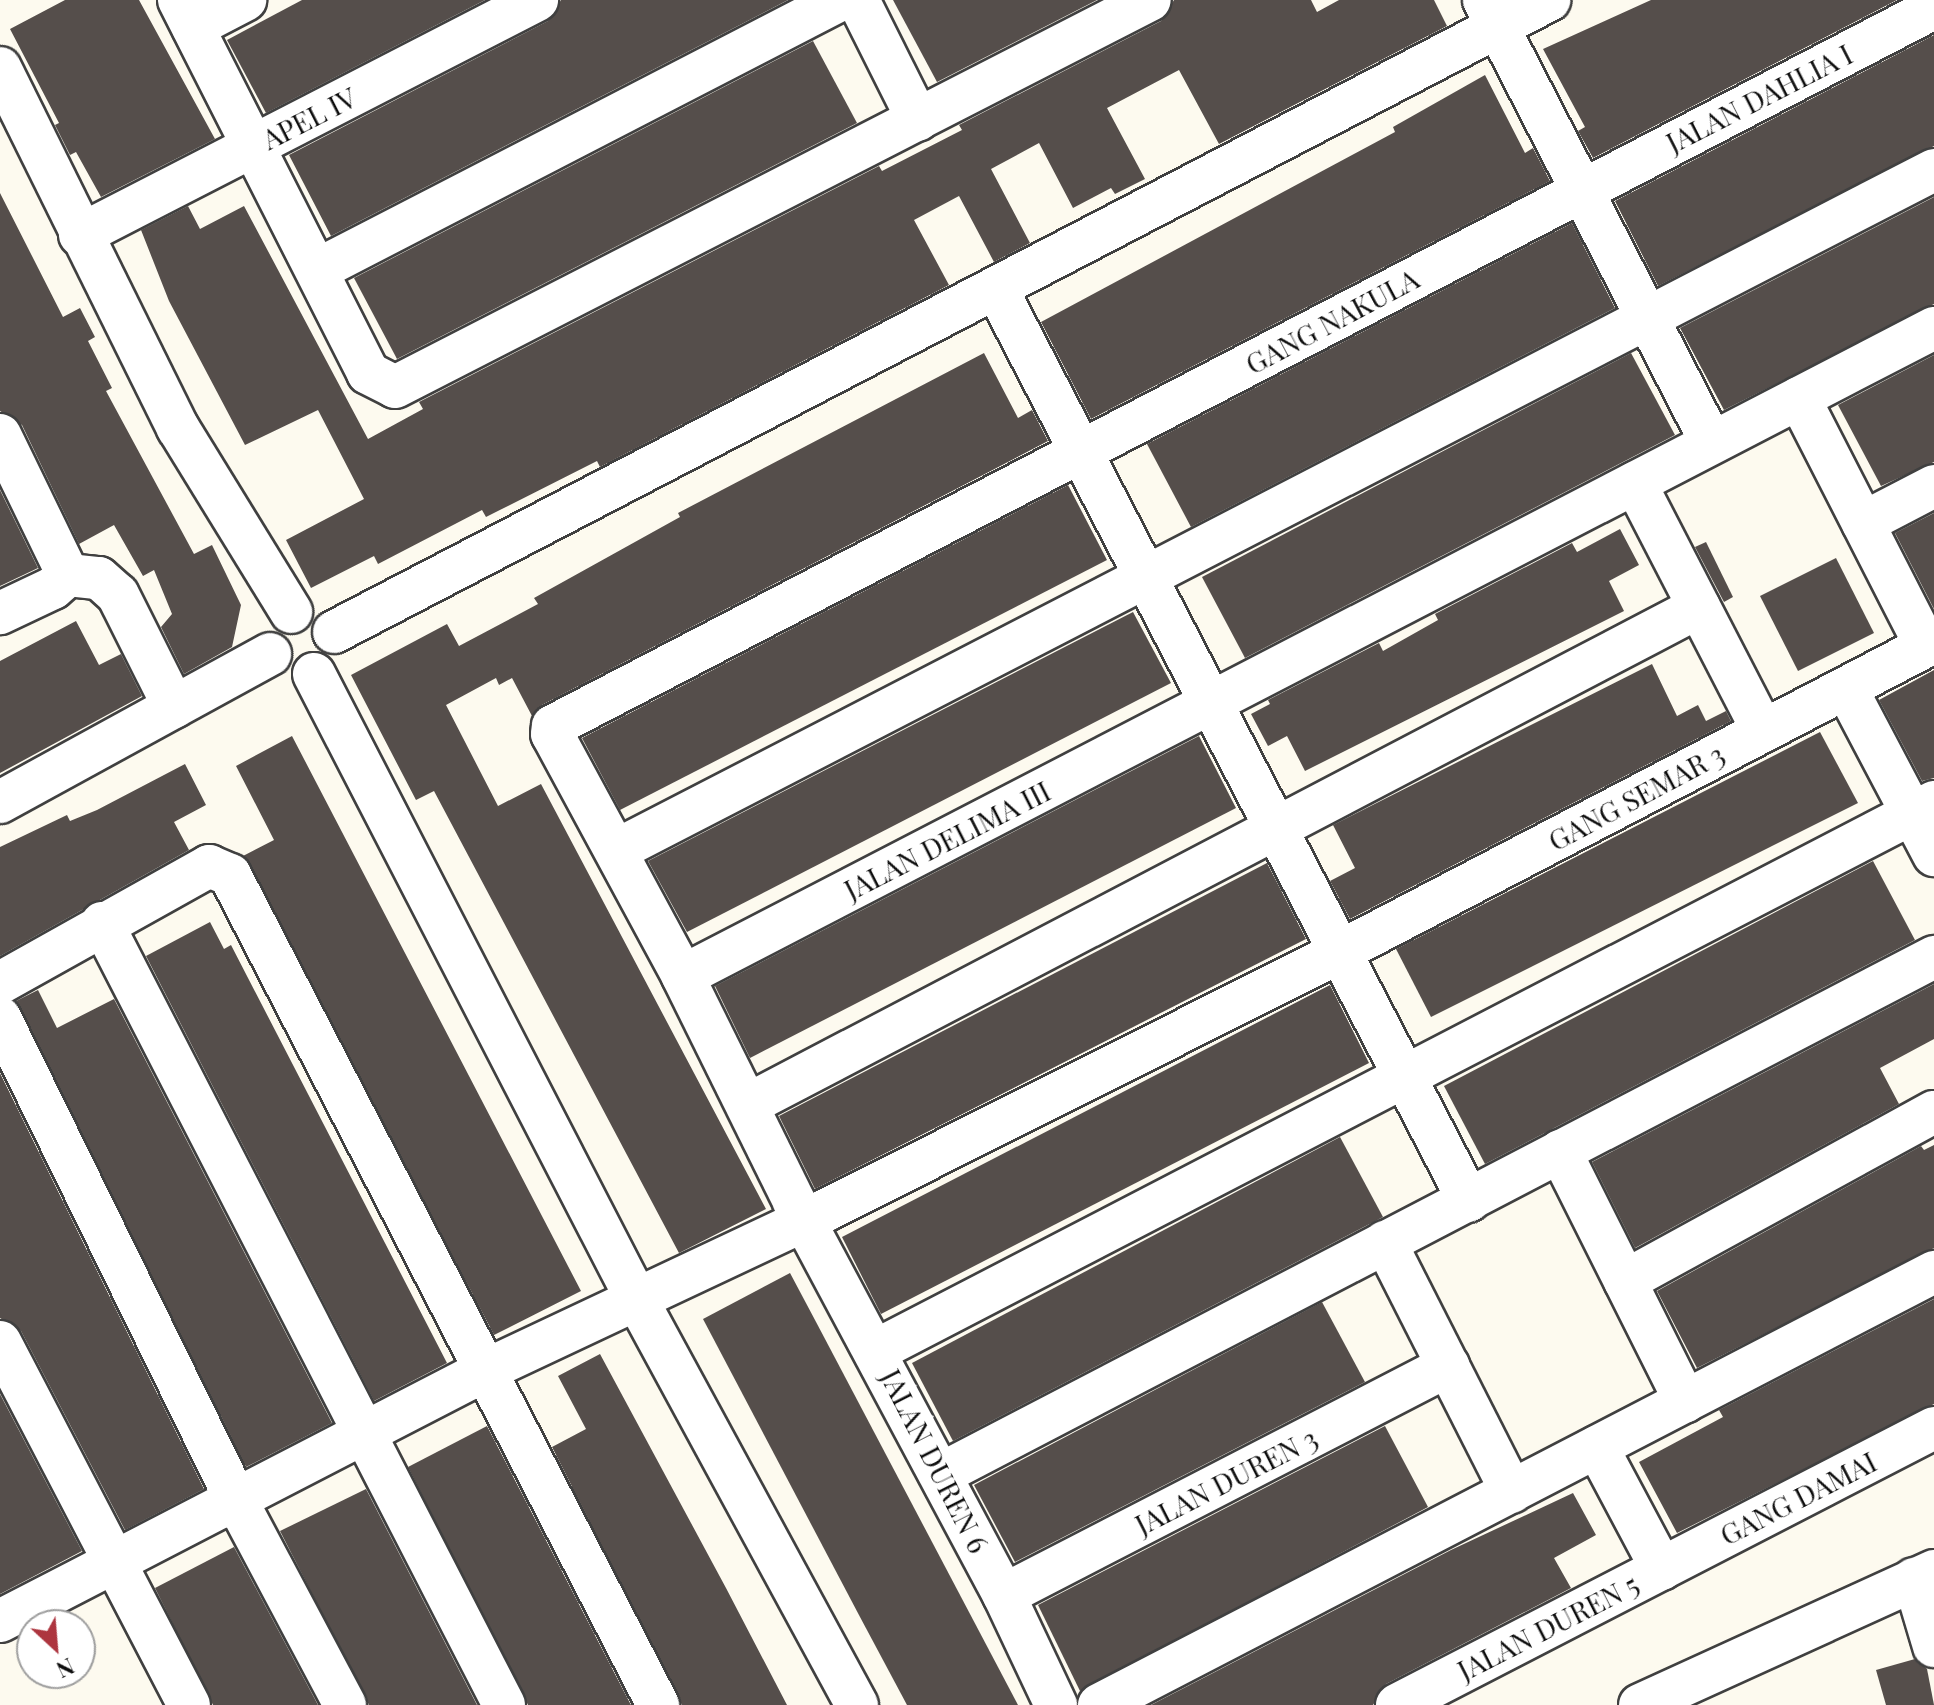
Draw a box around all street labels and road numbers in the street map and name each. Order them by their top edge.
street label: JALAN DAHLIA I [1660,37,1858,159]
street label: APEL IV [256,80,362,156]
street label: GANG NAKULA [1240,261,1424,381]
street label: GANG SEMAR 3 [1542,737,1730,857]
street label: JALAN DELIMA III [838,774,1056,906]
street label: JALAN DUREN 6 [874,1363,996,1559]
street label: JALAN DUREN 3 [1129,1421,1323,1541]
street label: GANG DAMAI [1714,1444,1882,1552]
street label: JALAN DUREN 5 [1452,1567,1644,1687]

